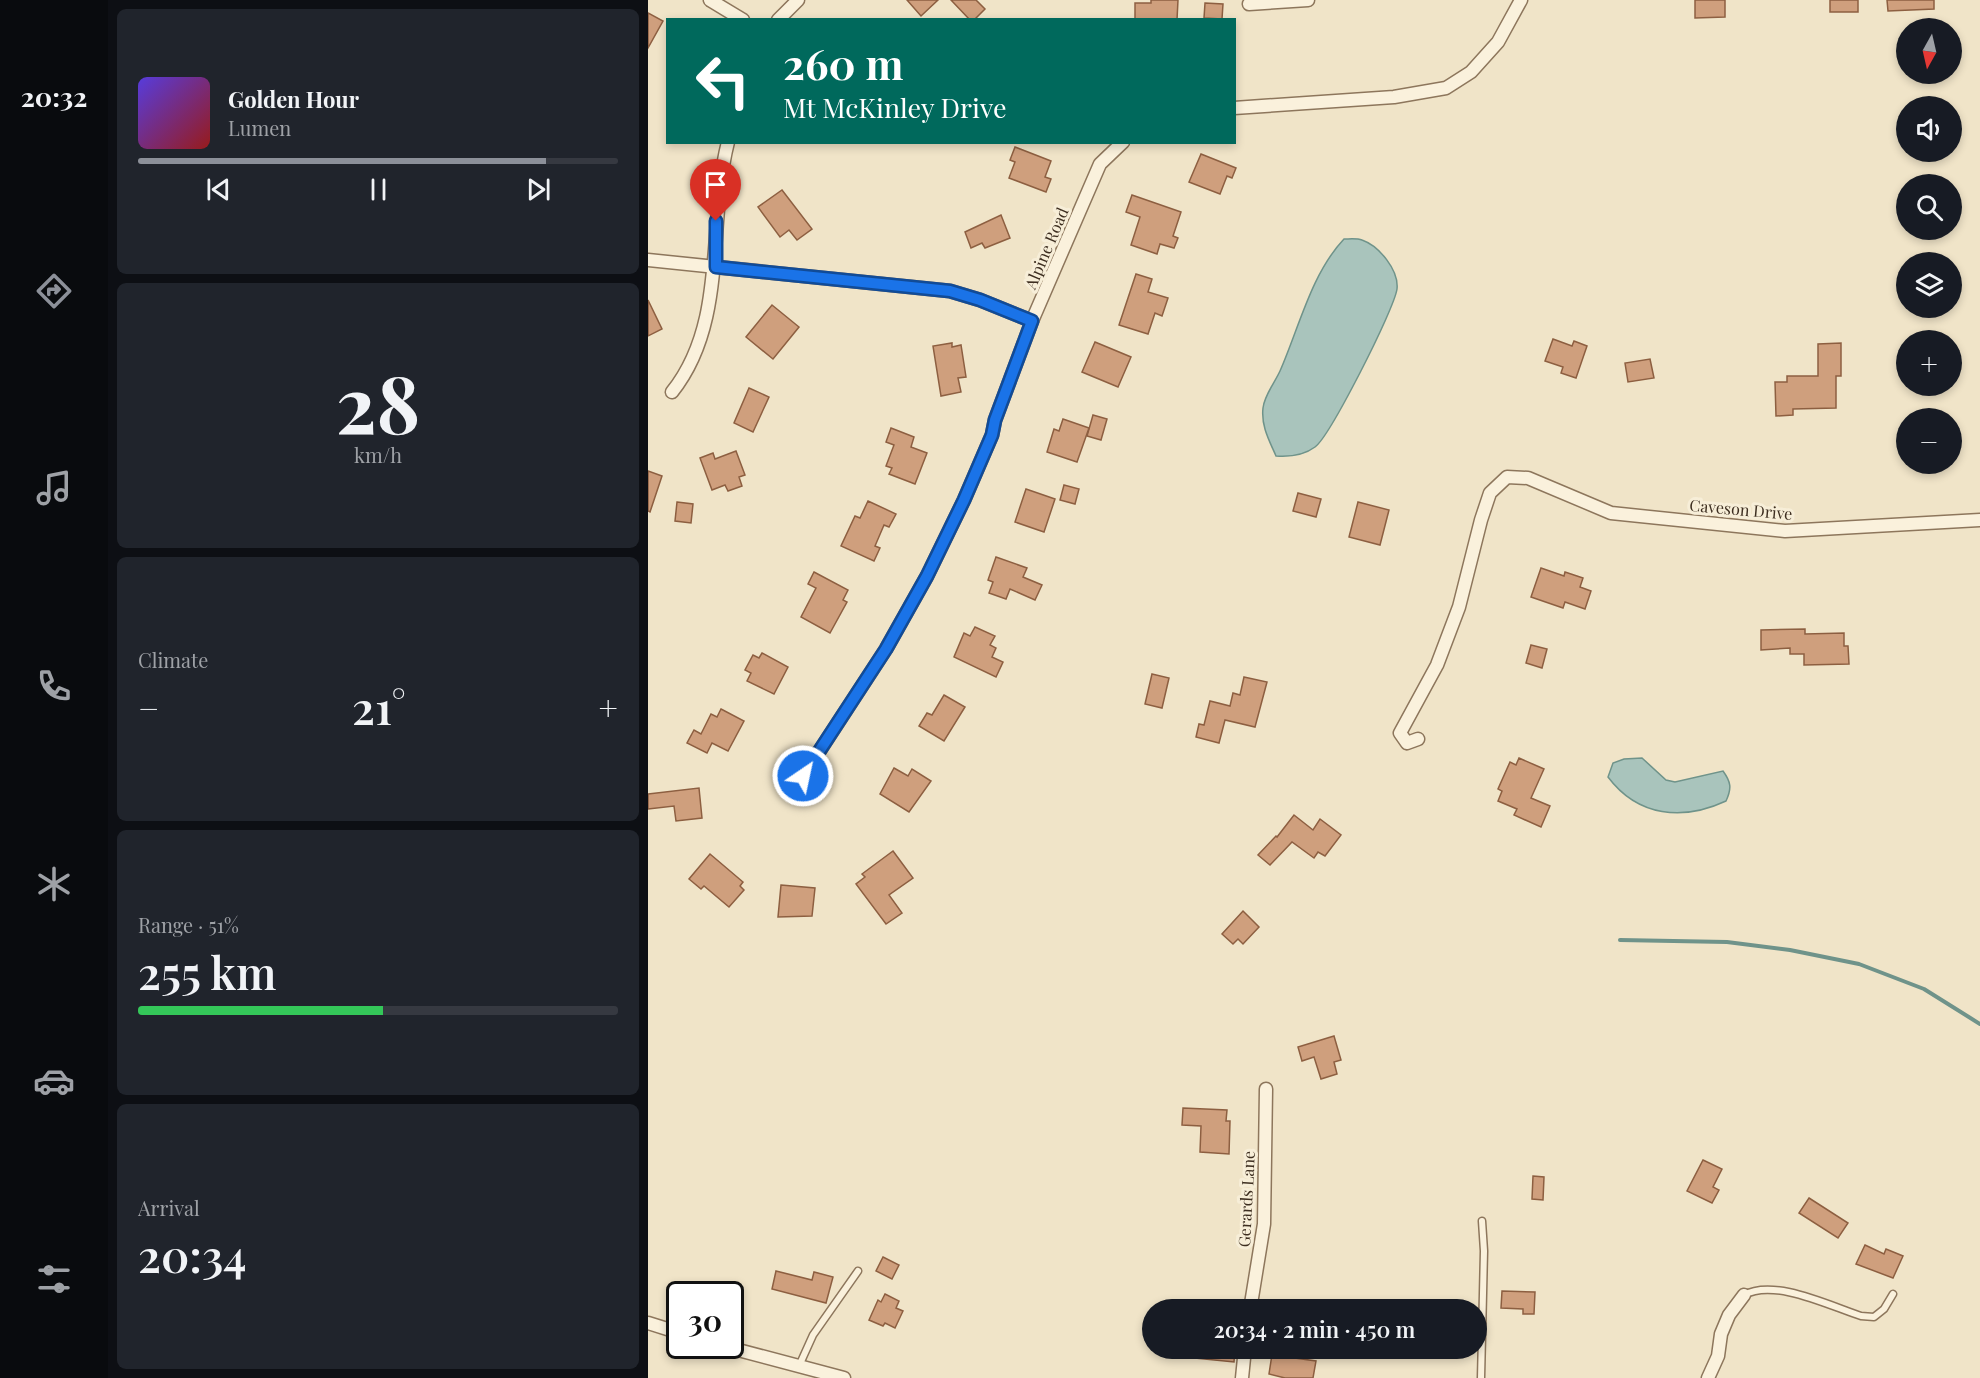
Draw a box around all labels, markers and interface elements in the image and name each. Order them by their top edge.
north arrow [1896,18,1962,84]
map controls [1896,18,1962,474]
text: 260 m [783,35,903,91]
icon: left [684,42,762,120]
text: 20:32 [21,78,87,114]
text: Golden Hour [228,84,359,114]
text: Mt McKinley Drive [783,89,1007,125]
button: sound [1896,96,1962,162]
text: Lumen [228,114,291,141]
pin [690,159,741,221]
icon: arrive [699,168,732,201]
icon: previous [202,173,235,206]
icon: pause [362,173,395,206]
icon: next [522,173,555,206]
button: search [1896,174,1962,240]
street label: Alpine Road [1019,204,1073,293]
button: layers [1896,252,1962,318]
icon: directions [33,270,75,312]
button: + [1896,330,1962,396]
text: 28 [336,350,420,454]
button: − [1896,408,1962,474]
text: km/h [354,441,402,468]
icon: music [33,467,75,509]
street label: Caveson Drive [1689,494,1793,524]
text: Climate [138,646,208,673]
icon: phone [33,665,75,707]
text: 21° [352,676,406,736]
text: − [138,685,159,729]
text: + [599,685,618,729]
position arrow [771,744,835,808]
icon: climate [33,863,75,905]
text: Range · 51% [138,911,239,938]
text: 255 km [138,941,277,1001]
icon: car [33,1060,75,1102]
street label: Gerards Lane [1233,1150,1259,1248]
text: Arrival [138,1194,200,1221]
text: 20:34 [138,1224,247,1284]
icon: filters [33,1258,75,1300]
speed limit sign: 30 [666,1281,744,1359]
text: 20:34 · 2 min · 450 m [1214,1314,1415,1344]

